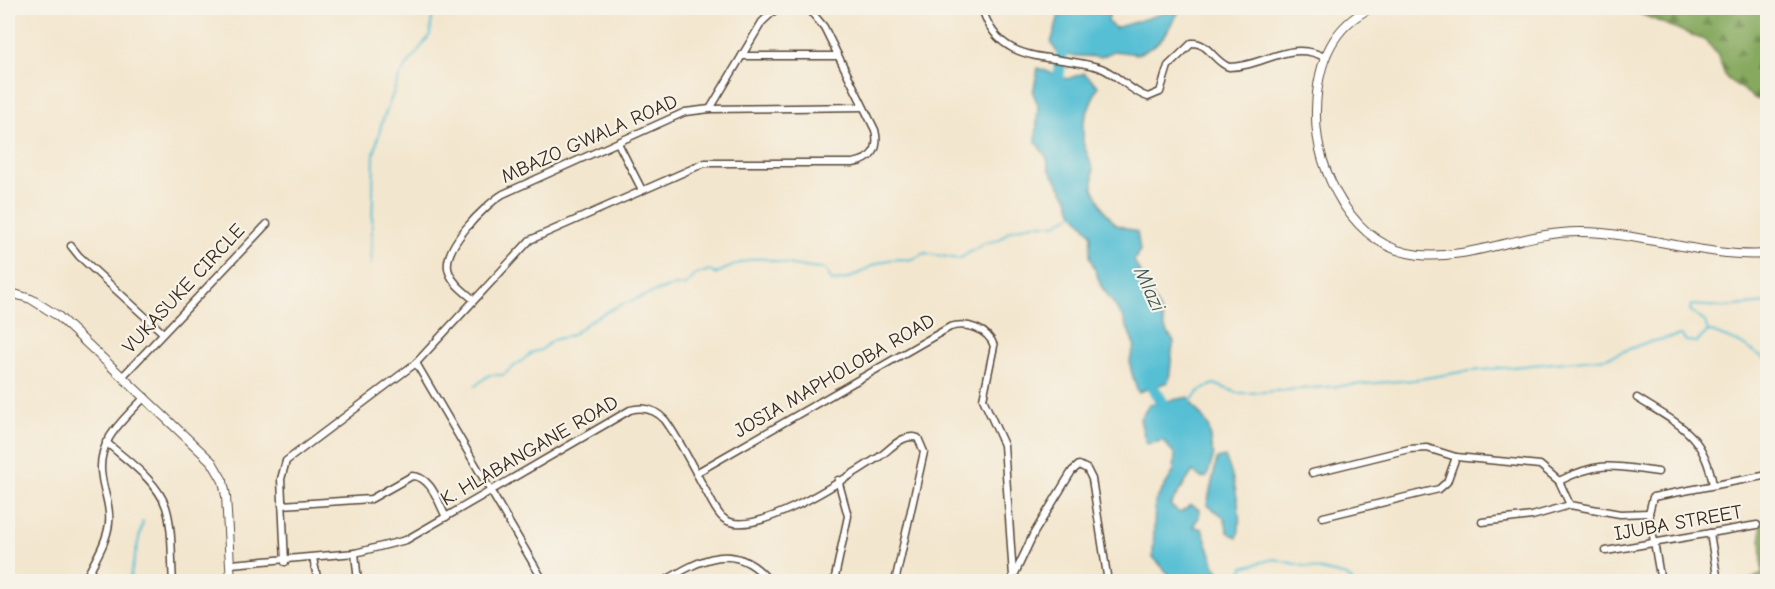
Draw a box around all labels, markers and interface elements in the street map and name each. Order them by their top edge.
street label: MBAZO GWALA ROAD [497,89,681,188]
street label: VUKASUKE CIRCLE [117,219,249,358]
water label: Mlazi [1129,262,1171,315]
street label: JOSIA MAPHOLOBA ROAD [730,308,939,442]
street label: K. HLABANGANE ROAD [436,390,622,511]
street label: IJUBA STREET [1612,500,1744,545]

